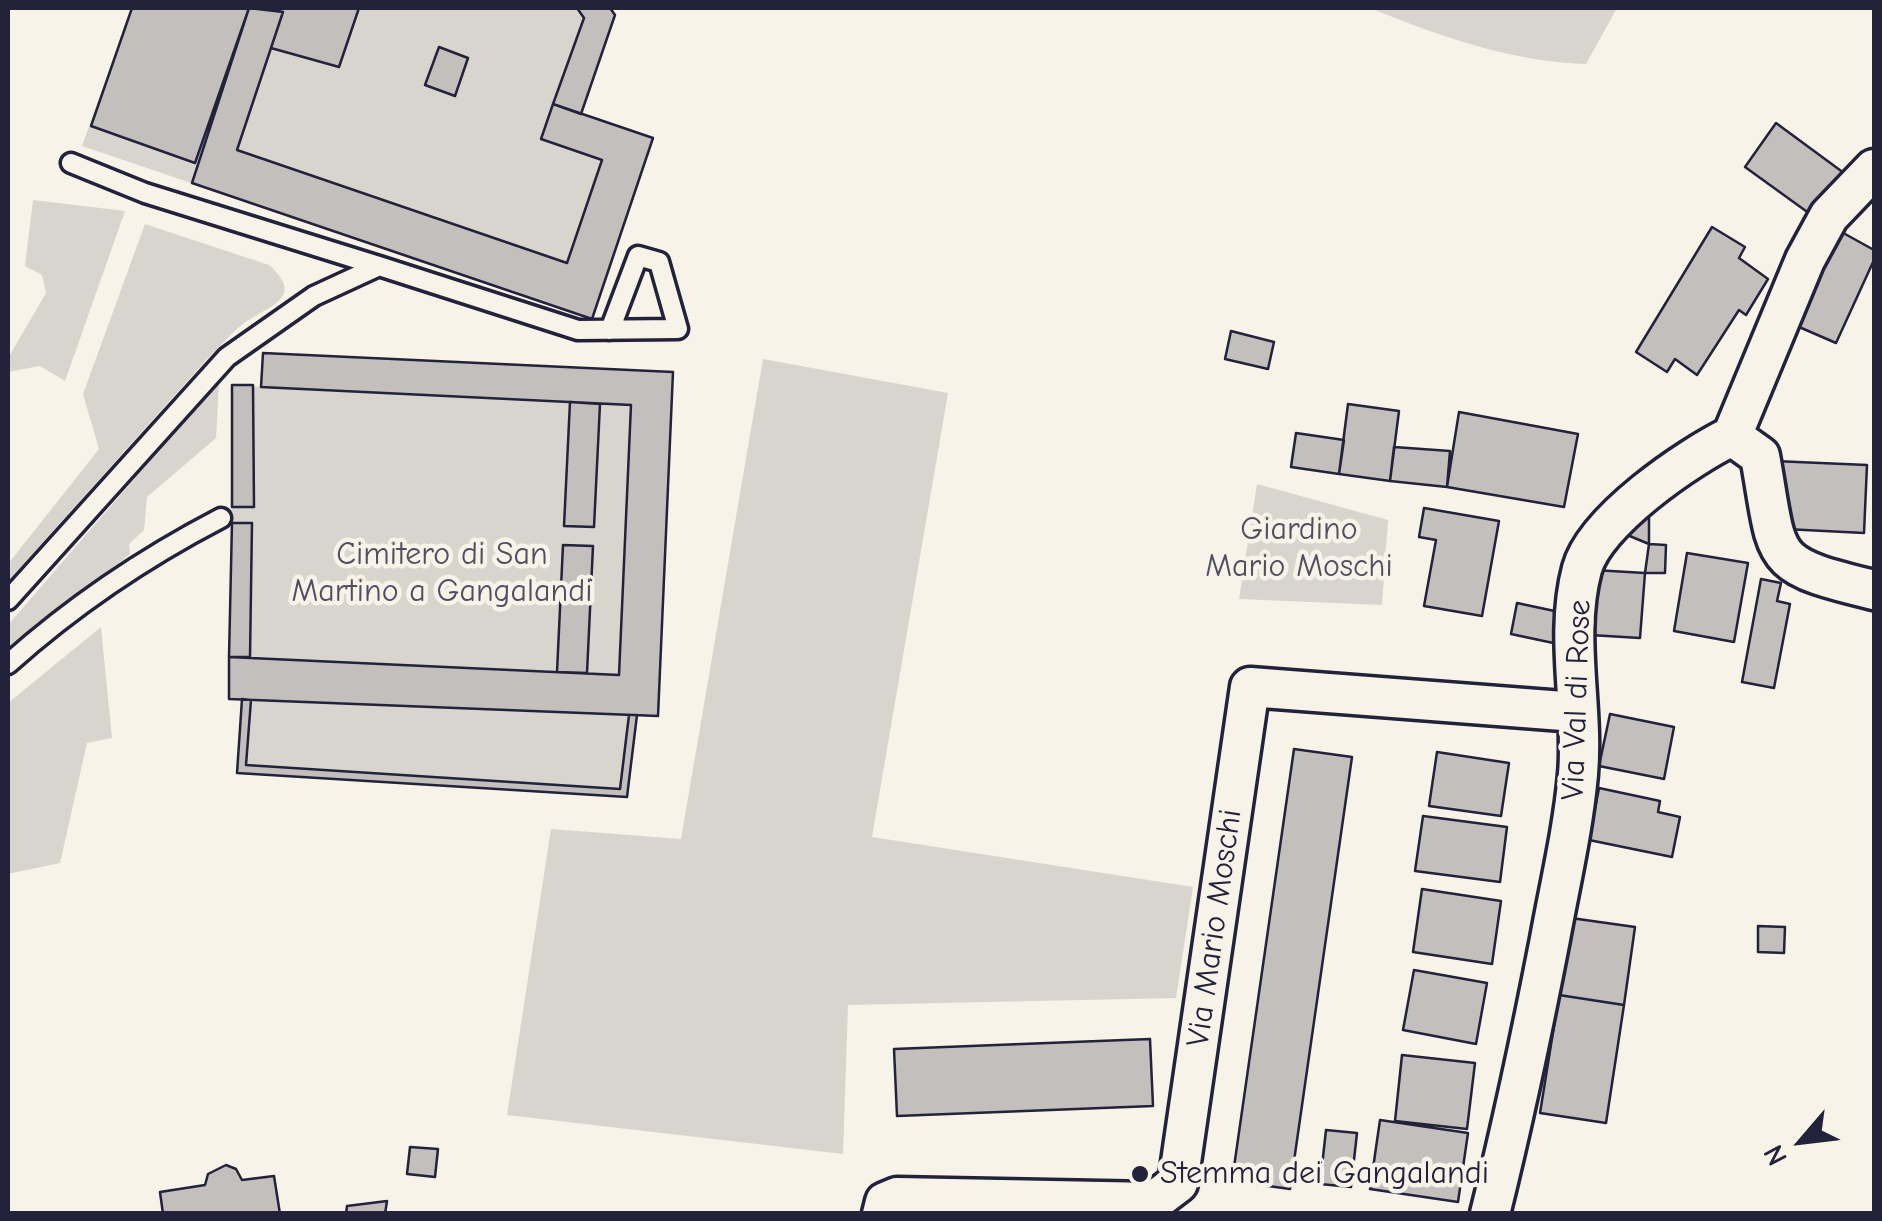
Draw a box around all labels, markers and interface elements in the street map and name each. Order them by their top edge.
park label: Giardino Mario Moschi [1205,511,1393,586]
park label: Cimitero di San Martino a Gangalandi [292,536,592,611]
street label: Via Val di Rose [1554,599,1600,801]
street label: Via Mario Moschi [1179,807,1251,1049]
north arrow [1752,1091,1852,1191]
text: N [1757,1140,1794,1171]
place label: Stemma dei Gangalandi [1160,1155,1489,1193]
marker: Stemma dei Gangalandi [1129,1163,1151,1185]

